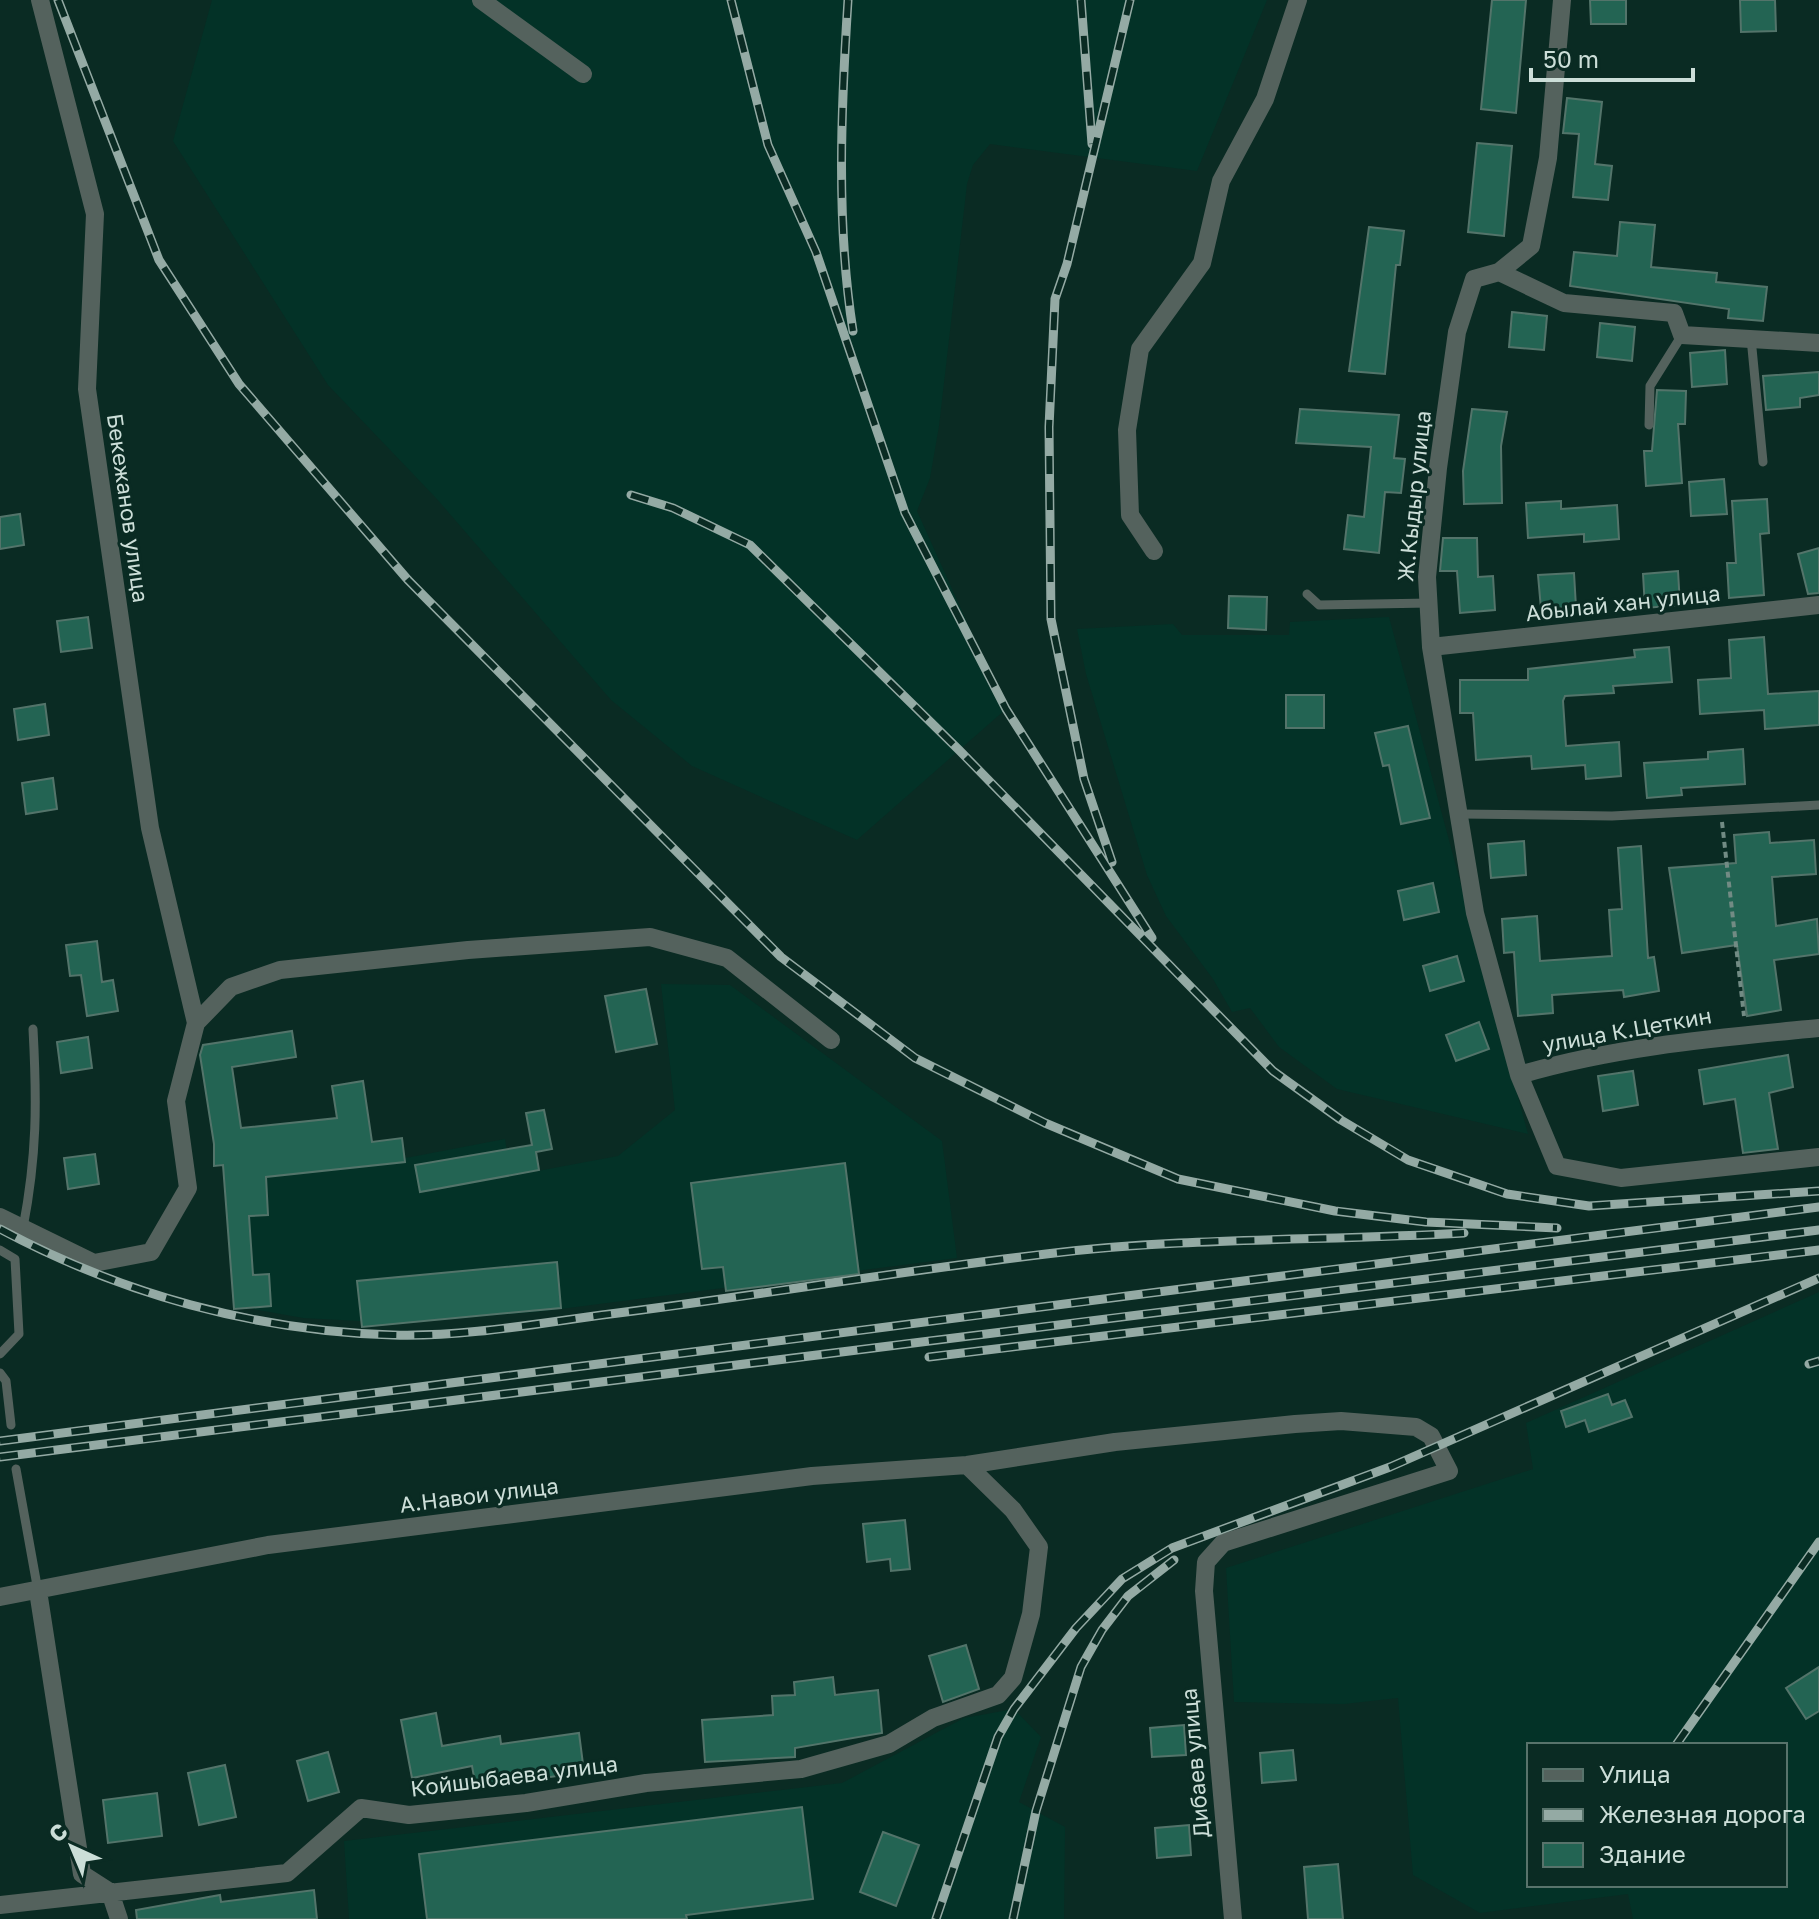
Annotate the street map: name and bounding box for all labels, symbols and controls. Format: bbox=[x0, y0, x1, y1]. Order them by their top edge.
scale bar bbox=[1531, 32, 1693, 82]
text: 50 m bbox=[1543, 44, 1599, 73]
street label: Ж.Кыдыр улица bbox=[1391, 409, 1436, 583]
street label: Бекежанов улица bbox=[102, 412, 155, 604]
street label: Абылай хан улица bbox=[1524, 579, 1722, 626]
street label: улица К.Цеткин bbox=[1540, 1001, 1714, 1058]
street label: А.Навои улица bbox=[398, 1471, 560, 1518]
street label: Дибаев улица bbox=[1175, 1687, 1214, 1839]
legend bbox=[1527, 1743, 1787, 1887]
street label: Койшыбаева улица bbox=[409, 1749, 619, 1802]
text: Улица bbox=[1599, 1759, 1671, 1788]
text: Железная дорога bbox=[1599, 1799, 1806, 1828]
north arrow bbox=[32, 1807, 112, 1887]
text: С bbox=[43, 1817, 73, 1847]
text: Здание bbox=[1599, 1839, 1686, 1868]

